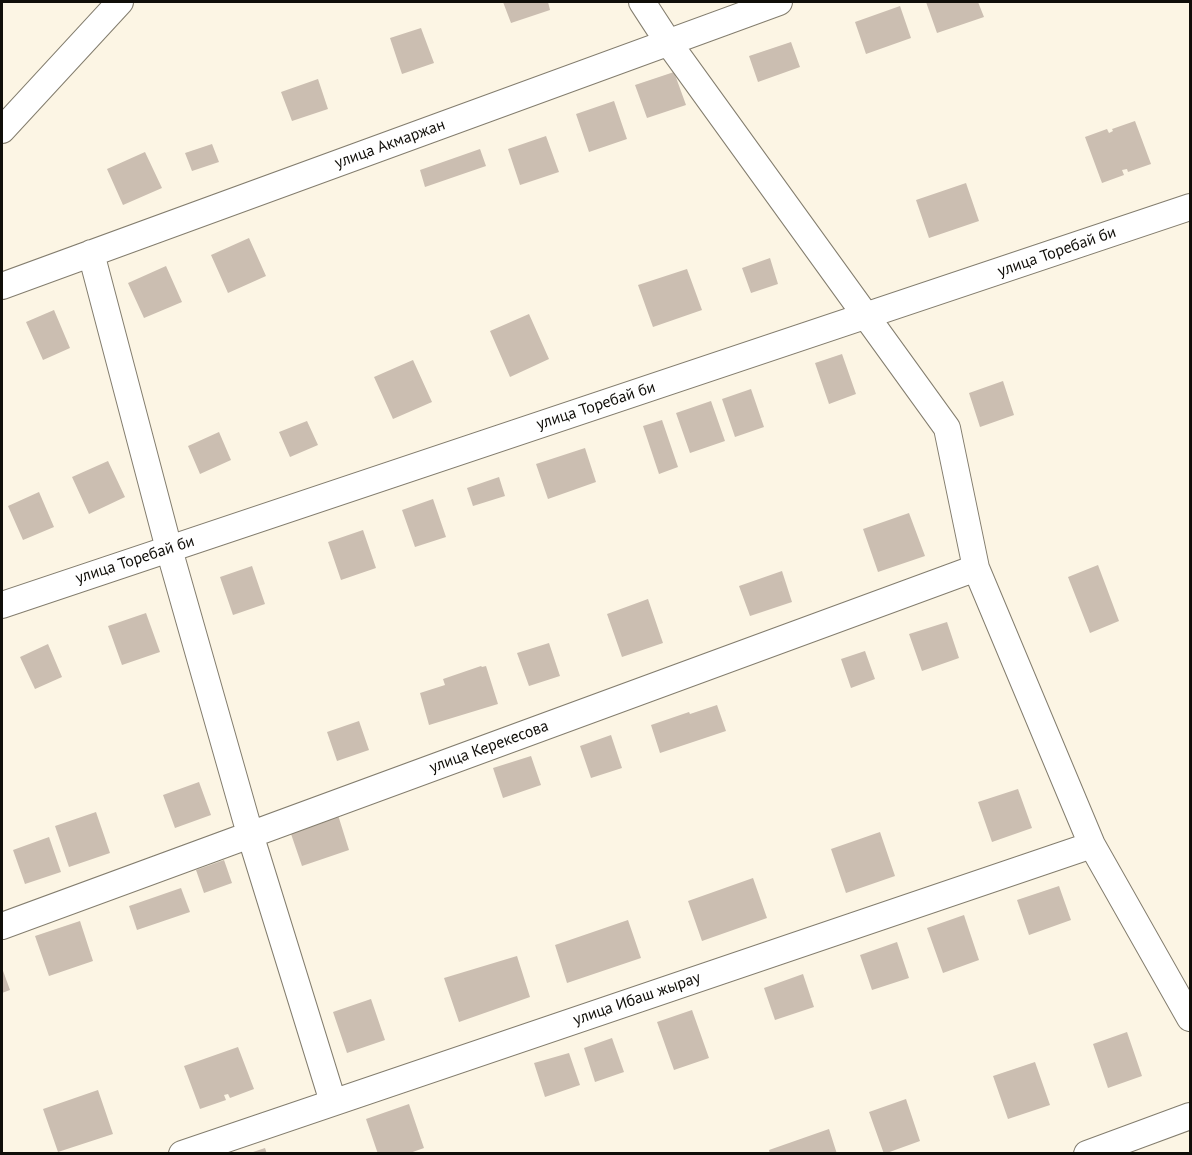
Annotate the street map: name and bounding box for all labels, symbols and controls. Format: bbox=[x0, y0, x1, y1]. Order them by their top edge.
street label: улица Акмаржан bbox=[332, 115, 448, 173]
street label: улица Торебай би bbox=[995, 223, 1119, 281]
street label: улица Торебай би bbox=[534, 378, 658, 434]
street label: улица Торебай би bbox=[73, 532, 197, 588]
street label: улица Керекесова bbox=[427, 717, 551, 777]
street label: улица Ибаш жырау bbox=[571, 968, 703, 1030]

